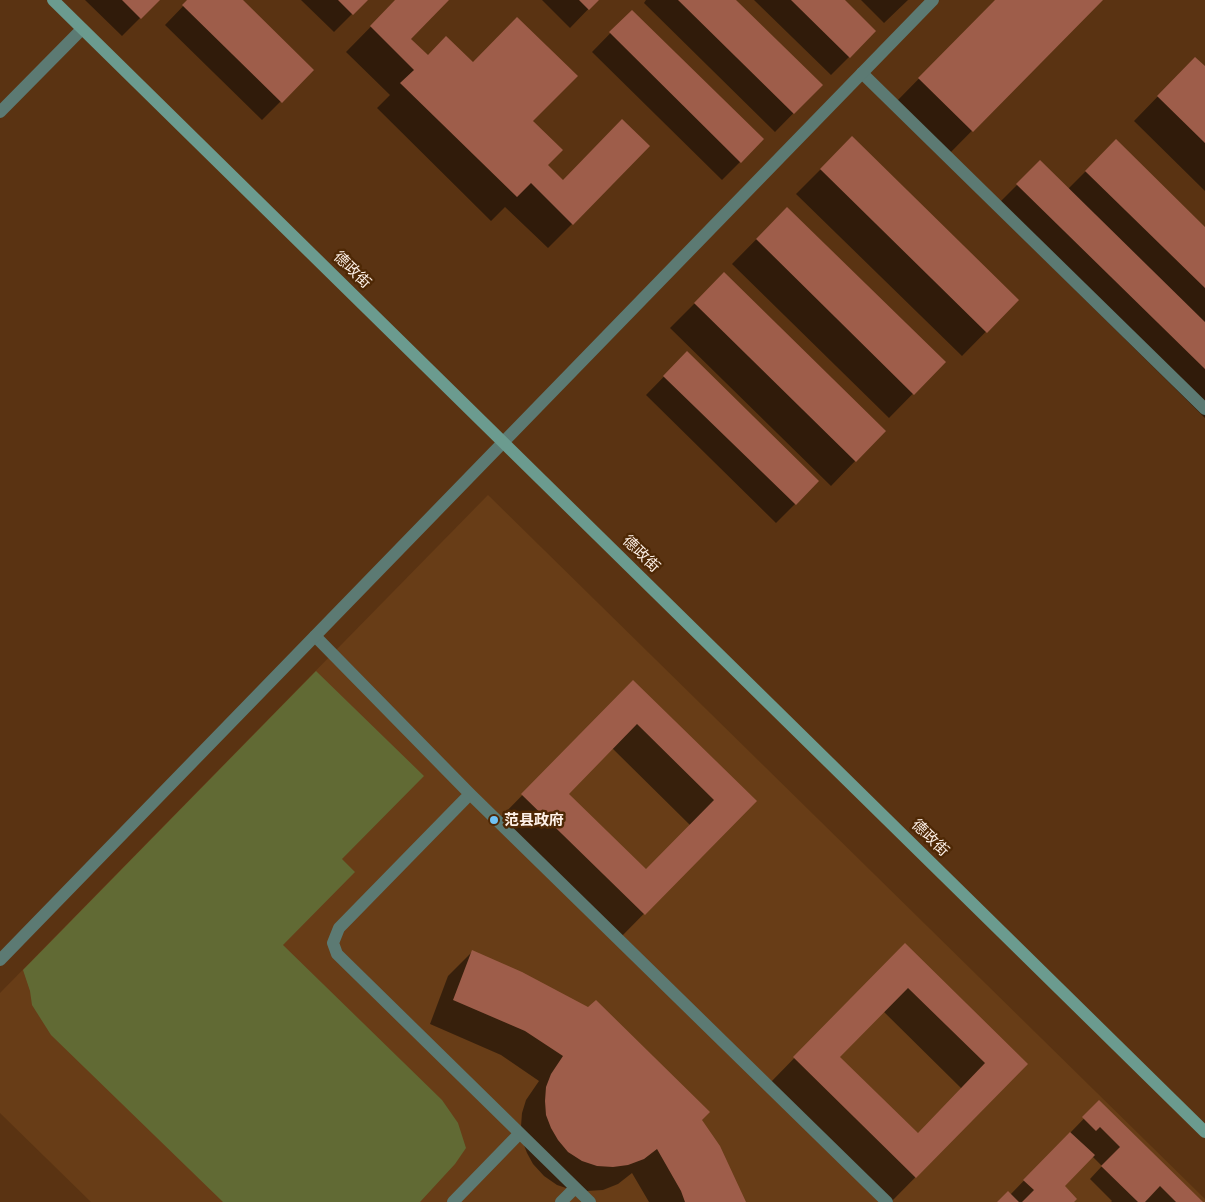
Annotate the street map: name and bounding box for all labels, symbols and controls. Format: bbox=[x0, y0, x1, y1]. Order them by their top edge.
street label: 德政街 bbox=[330, 248, 374, 292]
street label: 德政街 bbox=[619, 532, 663, 576]
place label: 范县政府 bbox=[504, 811, 564, 829]
marker: 范县政府 bbox=[488, 814, 500, 826]
street label: 德政街 bbox=[908, 816, 952, 860]

